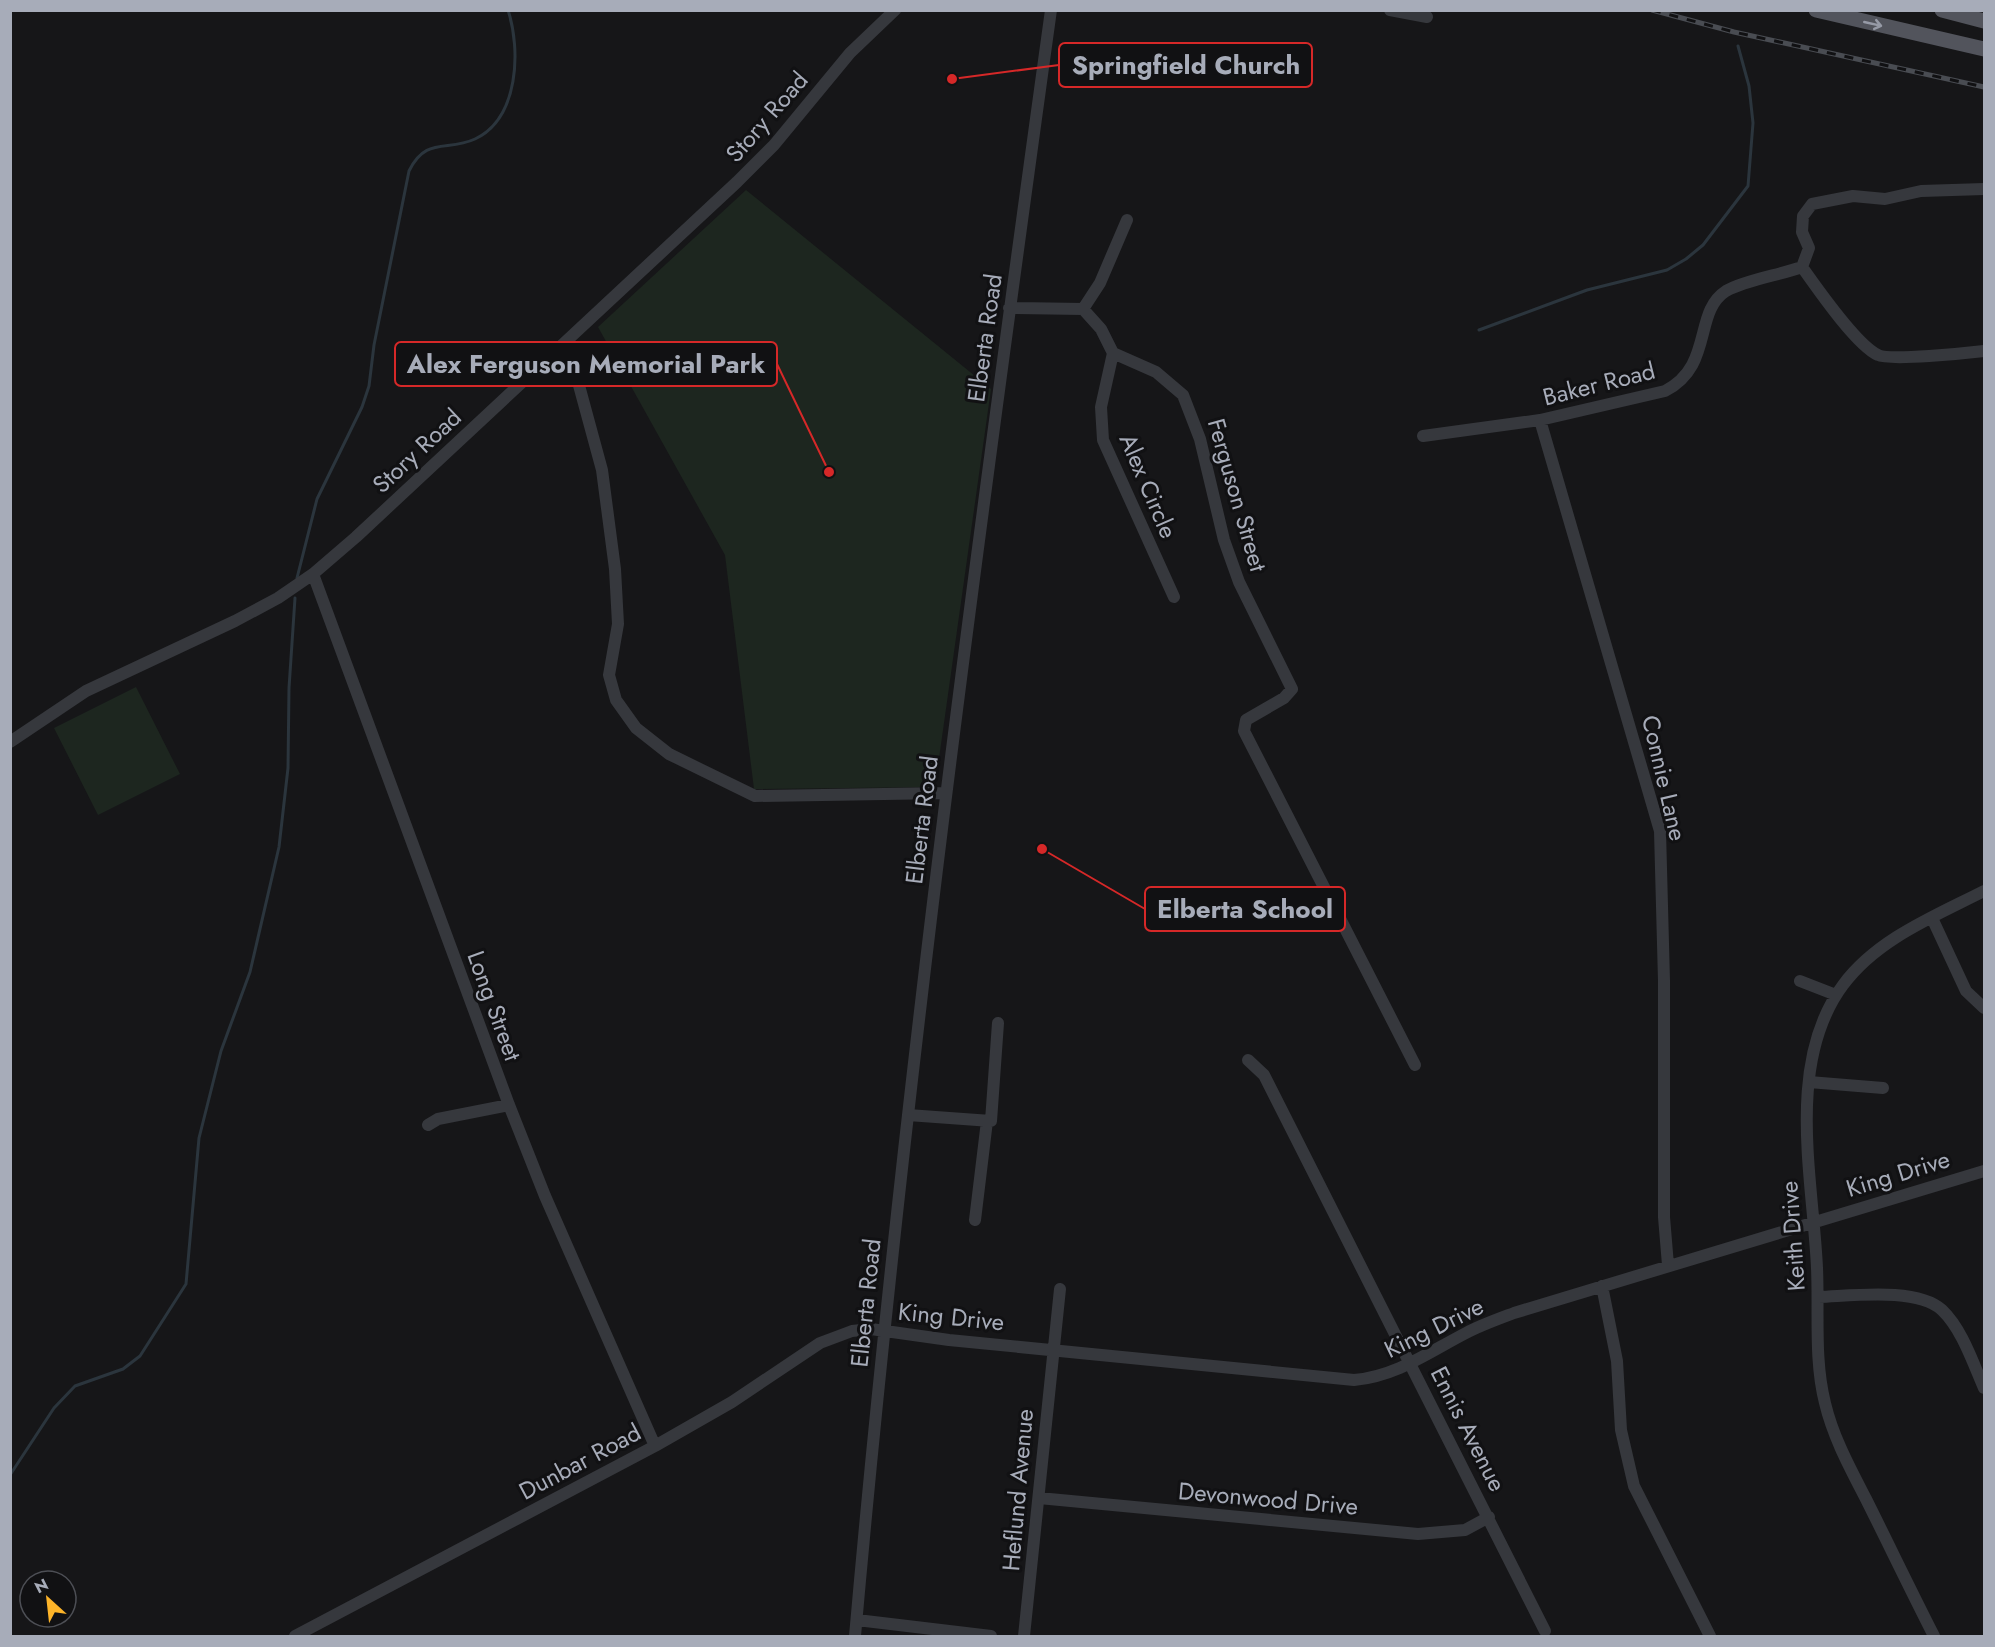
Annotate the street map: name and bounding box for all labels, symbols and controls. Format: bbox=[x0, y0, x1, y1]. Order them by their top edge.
one-way arrow bbox=[1863, 19, 1882, 31]
callout: Springfield Church bbox=[1059, 43, 1312, 87]
text: Springfield Church bbox=[1072, 46, 1300, 84]
street label: Story Road bbox=[717, 63, 816, 170]
street label: Elberta Road bbox=[958, 271, 1011, 404]
callout: Alex Ferguson Memorial Park bbox=[395, 342, 777, 386]
text: Alex Ferguson Memorial Park bbox=[406, 345, 765, 383]
street label: Baker Road bbox=[1539, 353, 1659, 414]
street label: Story Road bbox=[364, 400, 469, 501]
street label: Ferguson Street bbox=[1199, 414, 1276, 576]
street label: Alex Circle bbox=[1111, 428, 1186, 544]
street label: Connie Lane bbox=[1633, 712, 1696, 844]
street label: Elberta Road bbox=[896, 754, 947, 886]
callout: Elberta School bbox=[1145, 887, 1345, 931]
text: Elberta School bbox=[1157, 890, 1333, 928]
street label: Long Street bbox=[458, 946, 531, 1066]
street label: King Drive bbox=[1842, 1141, 1954, 1206]
street label: Keith Drive bbox=[1771, 1180, 1814, 1292]
street label: Elberta Road bbox=[841, 1237, 890, 1369]
street label: King Drive bbox=[1378, 1288, 1489, 1367]
street label: King Drive bbox=[896, 1294, 1006, 1339]
street label: Ennis Avenue bbox=[1422, 1360, 1515, 1497]
street label: Heflund Avenue bbox=[993, 1407, 1042, 1573]
street label: Dunbar Road bbox=[512, 1415, 647, 1508]
street label: Devonwood Drive bbox=[1177, 1473, 1359, 1524]
north arrow bbox=[18, 1569, 78, 1629]
text: N bbox=[31, 1573, 52, 1599]

